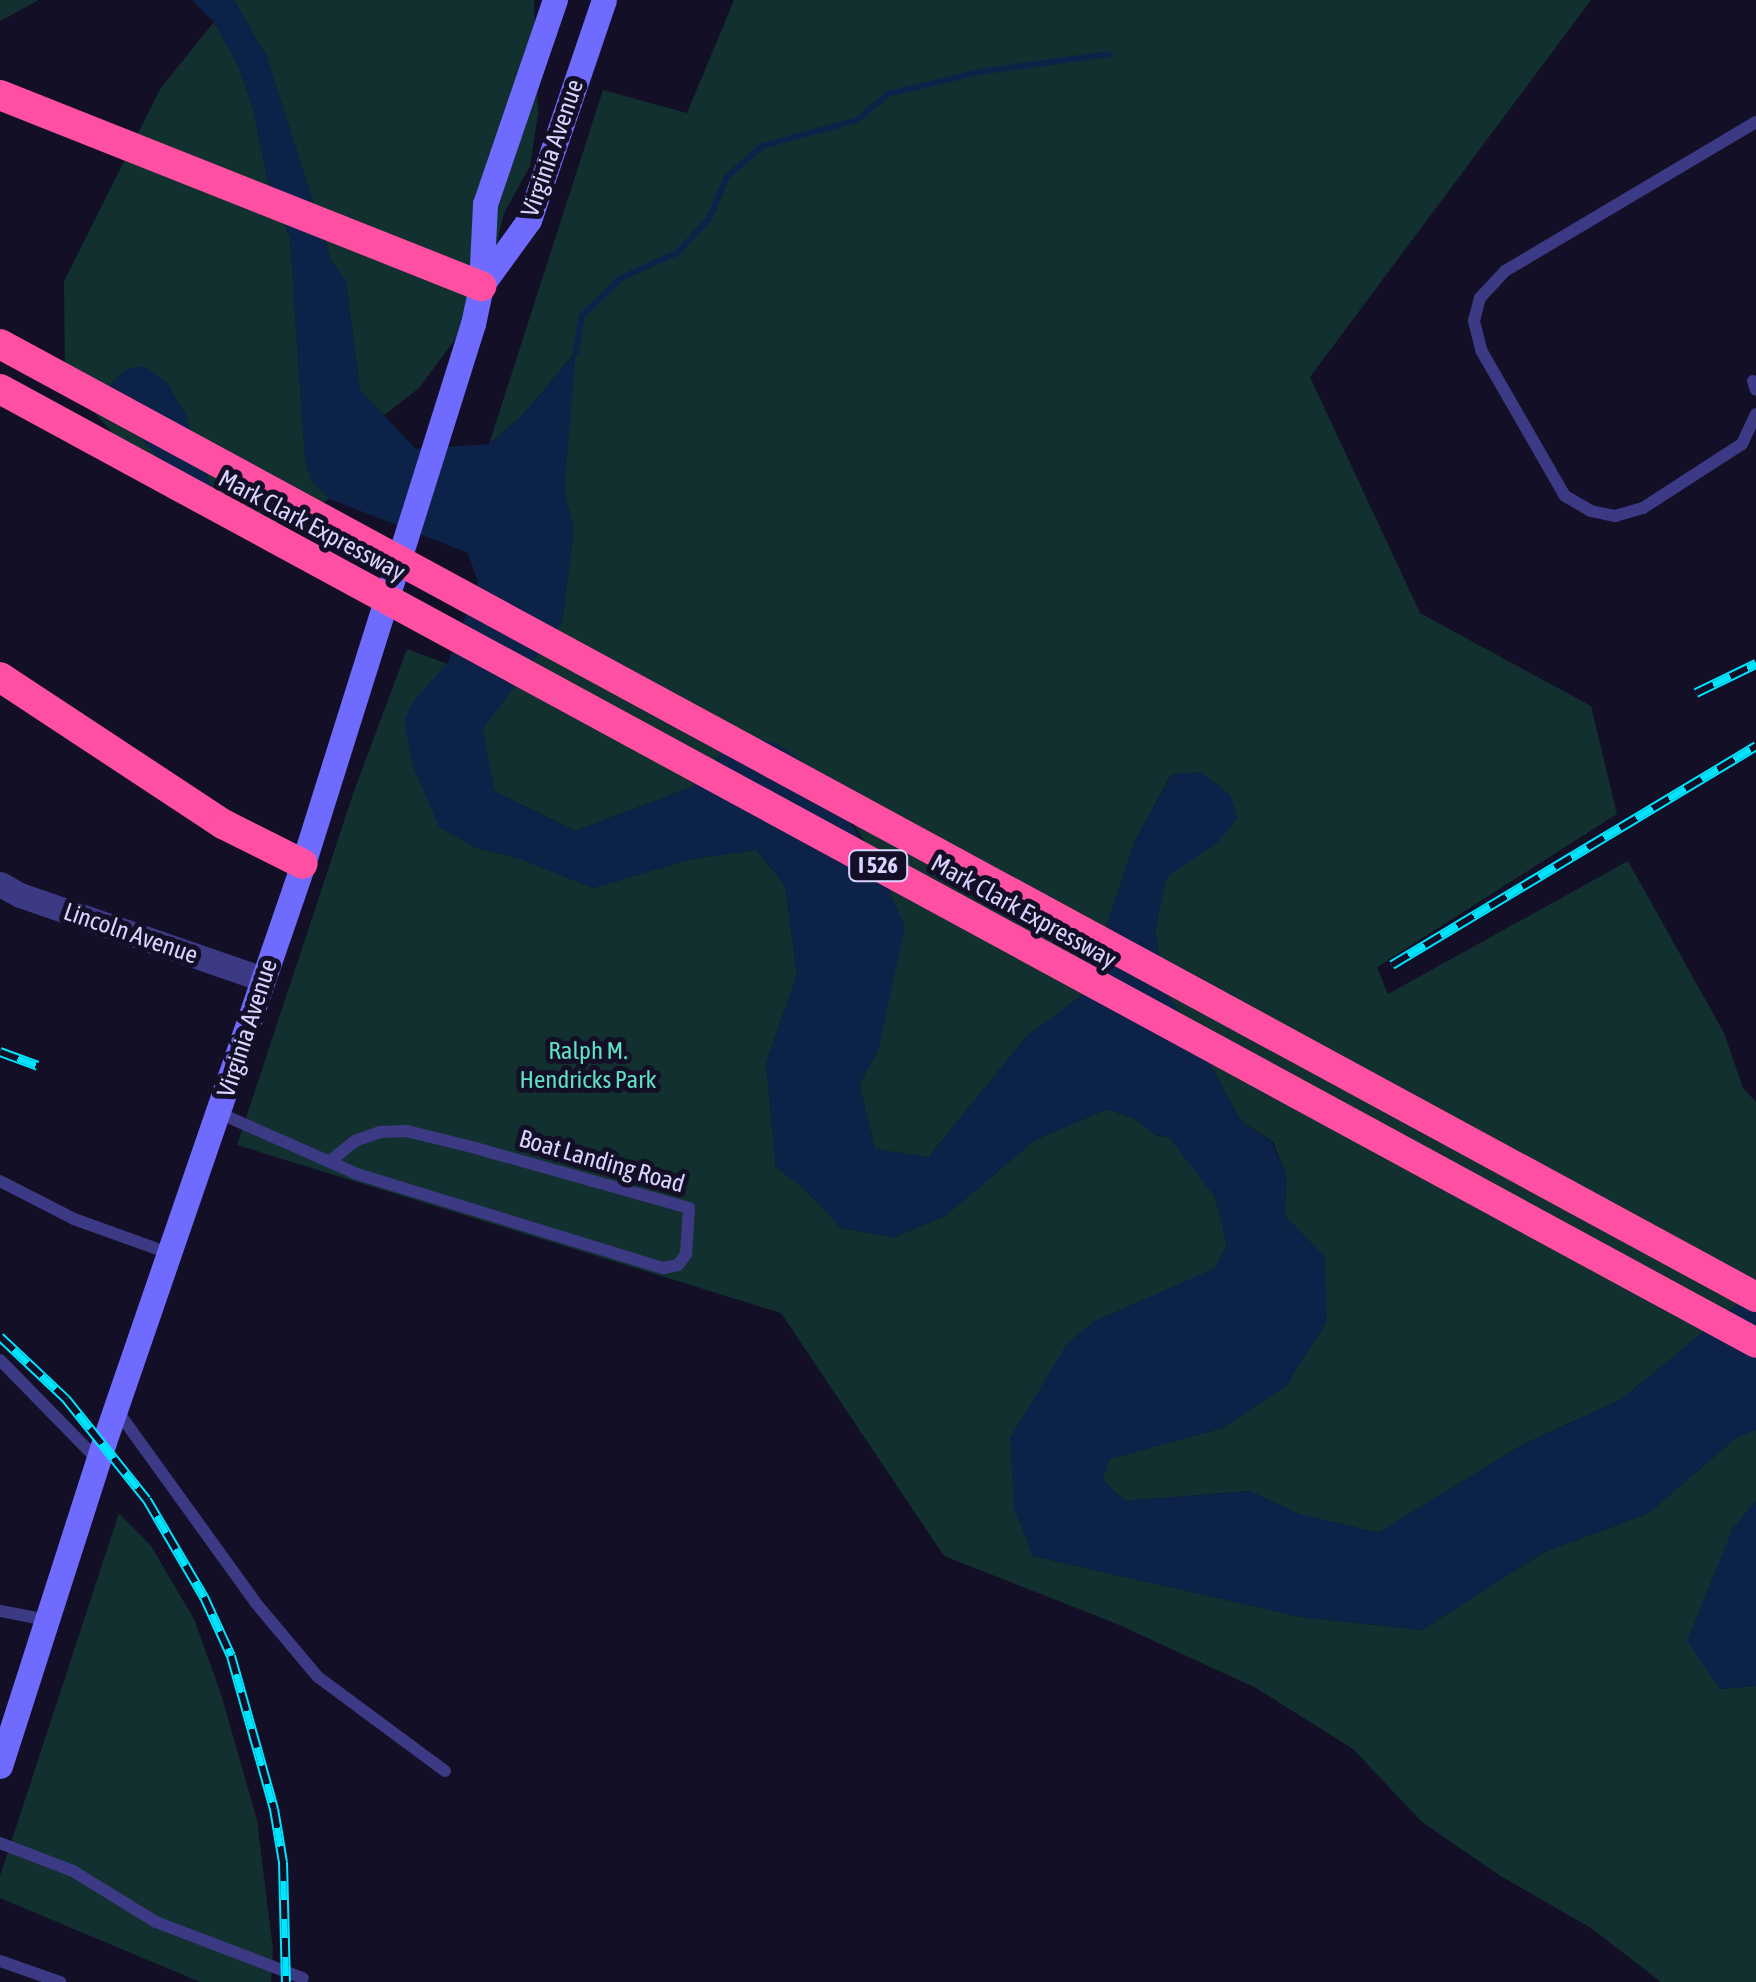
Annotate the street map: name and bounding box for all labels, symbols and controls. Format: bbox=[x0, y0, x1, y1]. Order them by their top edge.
street label: Virginia Avenue bbox=[514, 75, 590, 221]
street label: Mark Clark Expressway bbox=[214, 463, 410, 587]
street label: Mark Clark Expressway bbox=[926, 848, 1122, 974]
road number: I 526 bbox=[848, 849, 908, 883]
street label: Lincoln Avenue bbox=[60, 896, 202, 970]
street label: Virginia Avenue bbox=[211, 955, 283, 1101]
park label: Ralph M. Hendricks Park bbox=[519, 1036, 657, 1095]
street label: Boat Landing Road bbox=[516, 1123, 688, 1199]

